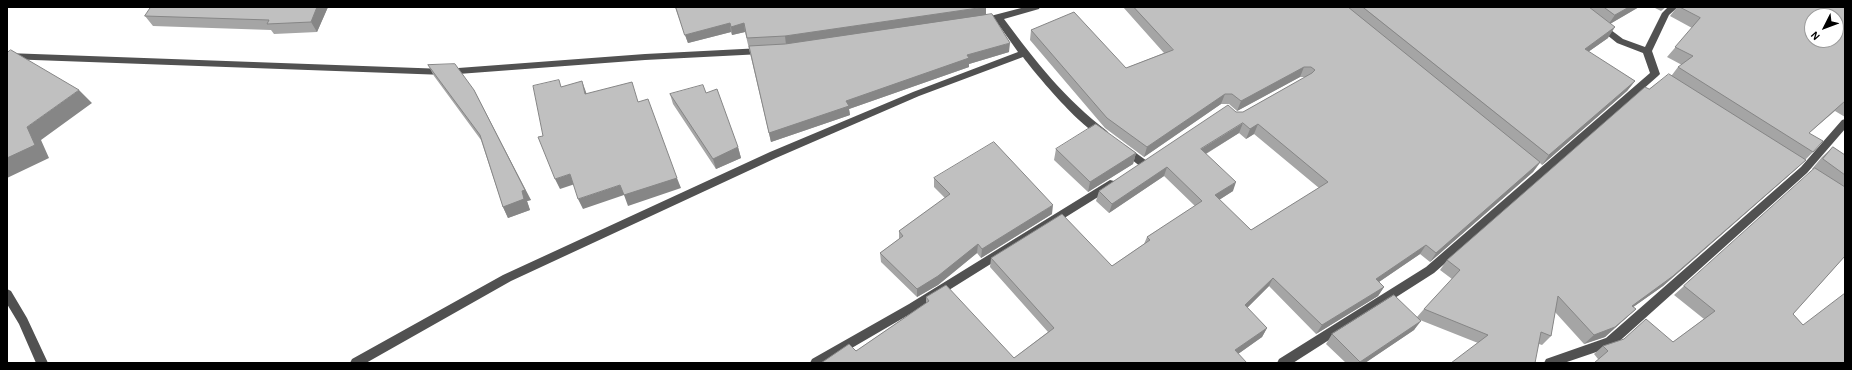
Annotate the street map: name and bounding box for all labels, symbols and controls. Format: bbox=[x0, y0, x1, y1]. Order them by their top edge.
north arrow bbox=[1804, 8, 1844, 48]
text: N bbox=[1809, 29, 1822, 42]

